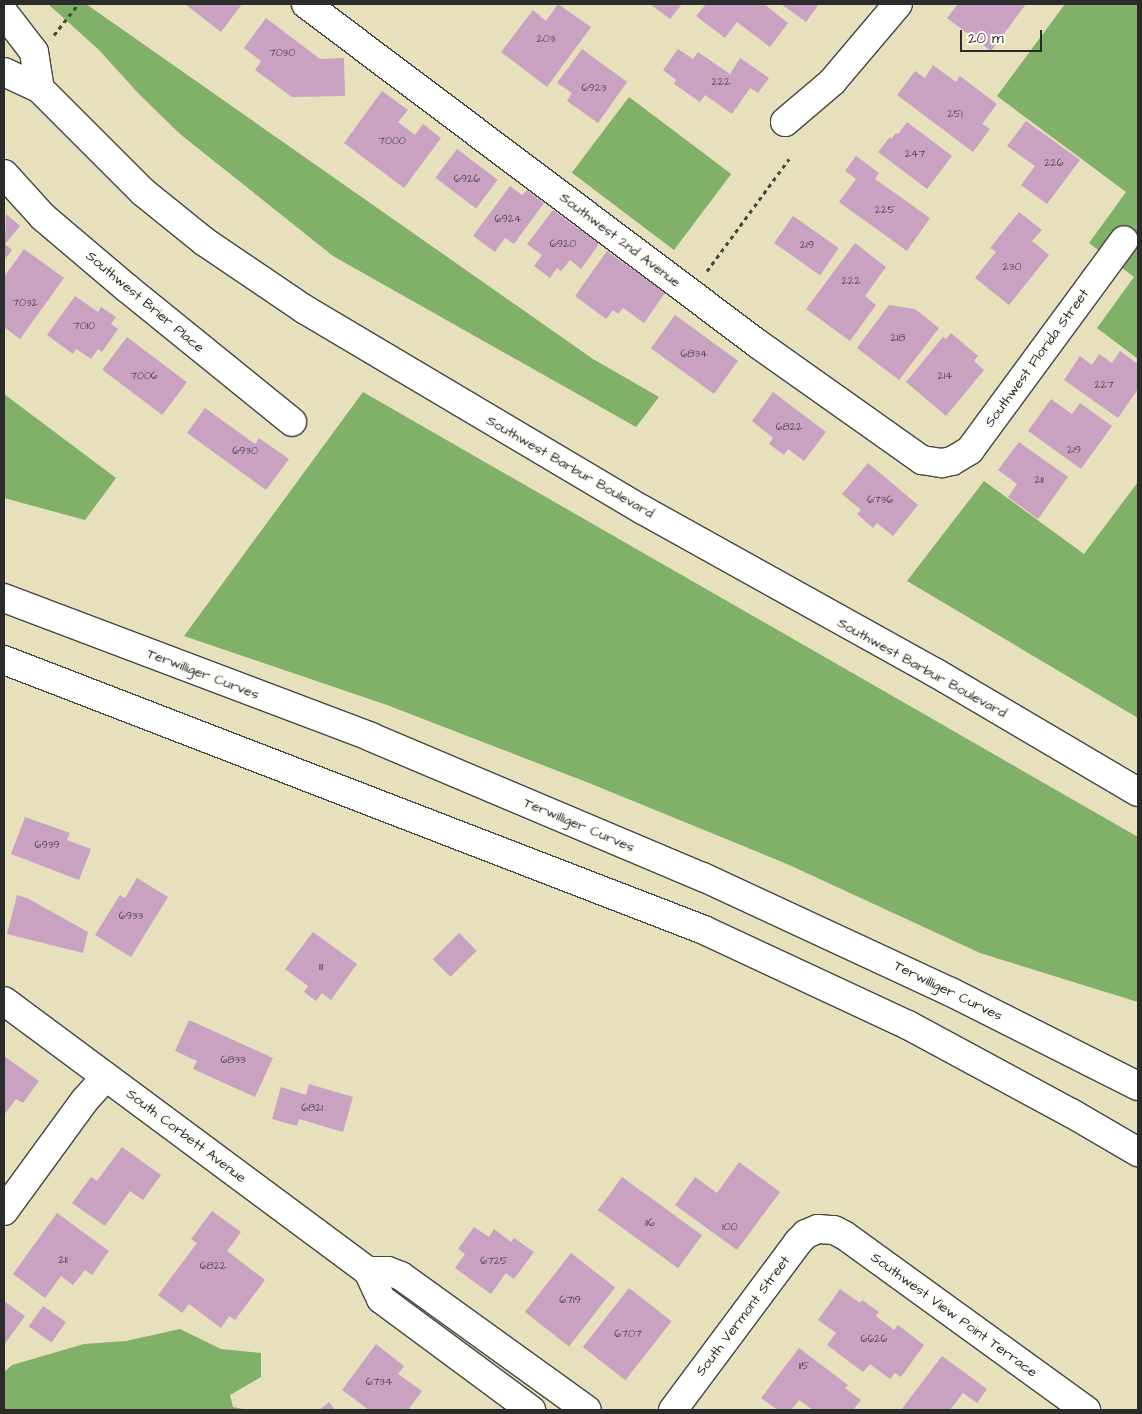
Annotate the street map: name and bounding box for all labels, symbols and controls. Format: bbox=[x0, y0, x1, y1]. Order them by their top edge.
scale bar bbox=[962, 20, 1044, 52]
text: 20 m bbox=[968, 28, 1004, 49]
house number: 203 bbox=[537, 32, 555, 46]
house number: 7030 bbox=[269, 46, 295, 60]
house number: 222 bbox=[712, 75, 730, 89]
house number: 6923 bbox=[581, 81, 607, 95]
house number: 251 bbox=[947, 107, 963, 121]
house number: 7000 bbox=[378, 134, 406, 148]
house number: 247 bbox=[905, 147, 925, 161]
house number: 226 bbox=[1044, 156, 1064, 170]
house number: 6926 bbox=[454, 172, 480, 186]
street label: Southwest 2nd Avenue bbox=[556, 189, 684, 291]
house number: 225 bbox=[875, 203, 895, 217]
house number: 6924 bbox=[495, 212, 521, 226]
house number: 6920 bbox=[550, 237, 576, 251]
house number: 219 bbox=[800, 238, 814, 252]
street label: Southwest Brier Place bbox=[82, 248, 208, 356]
house number: 230 bbox=[1003, 260, 1021, 274]
house number: 222 bbox=[842, 274, 860, 288]
street label: Southwest Florida Street bbox=[981, 286, 1093, 430]
house number: 7032 bbox=[12, 296, 38, 310]
house number: 7010 bbox=[73, 319, 95, 333]
house number: 218 bbox=[891, 331, 905, 345]
house number: 6834 bbox=[680, 347, 708, 361]
house number: 7006 bbox=[130, 369, 158, 383]
house number: 214 bbox=[937, 369, 953, 383]
house number: 227 bbox=[1094, 378, 1114, 392]
street label: Southwest Barbur Boulevard bbox=[483, 412, 657, 522]
house number: 6822 bbox=[776, 420, 802, 434]
house number: 219 bbox=[1067, 443, 1081, 457]
house number: 6930 bbox=[232, 444, 258, 458]
house number: 211 bbox=[1034, 473, 1044, 487]
house number: 6736 bbox=[867, 493, 893, 507]
street label: Southwest Barbur Boulevard bbox=[834, 614, 1010, 722]
street label: Terwilliger Curves bbox=[145, 645, 261, 703]
street label: Terwilliger Curves bbox=[521, 794, 637, 856]
house number: 6939 bbox=[34, 838, 60, 852]
house number: 6933 bbox=[119, 909, 143, 923]
street label: Terwilliger Curves bbox=[891, 957, 1005, 1025]
house number: 111 bbox=[319, 960, 323, 974]
house number: 6833 bbox=[220, 1053, 246, 1067]
street label: South Corbett Avenue bbox=[123, 1085, 249, 1187]
house number: 6821 bbox=[301, 1101, 323, 1115]
house number: 116 bbox=[645, 1216, 655, 1230]
house number: 100 bbox=[722, 1220, 738, 1234]
street label: Southwest View Point Terrace bbox=[867, 1249, 1041, 1381]
street label: South Vermont Street bbox=[692, 1252, 794, 1380]
house number: 211 bbox=[58, 1253, 68, 1267]
house number: 6725 bbox=[480, 1254, 508, 1268]
house number: 6822 bbox=[200, 1259, 226, 1273]
house number: 6719 bbox=[559, 1293, 581, 1307]
house number: 6707 bbox=[614, 1327, 642, 1341]
house number: 6626 bbox=[861, 1332, 887, 1346]
house number: 115 bbox=[799, 1359, 809, 1373]
house number: 6734 bbox=[366, 1375, 392, 1389]

